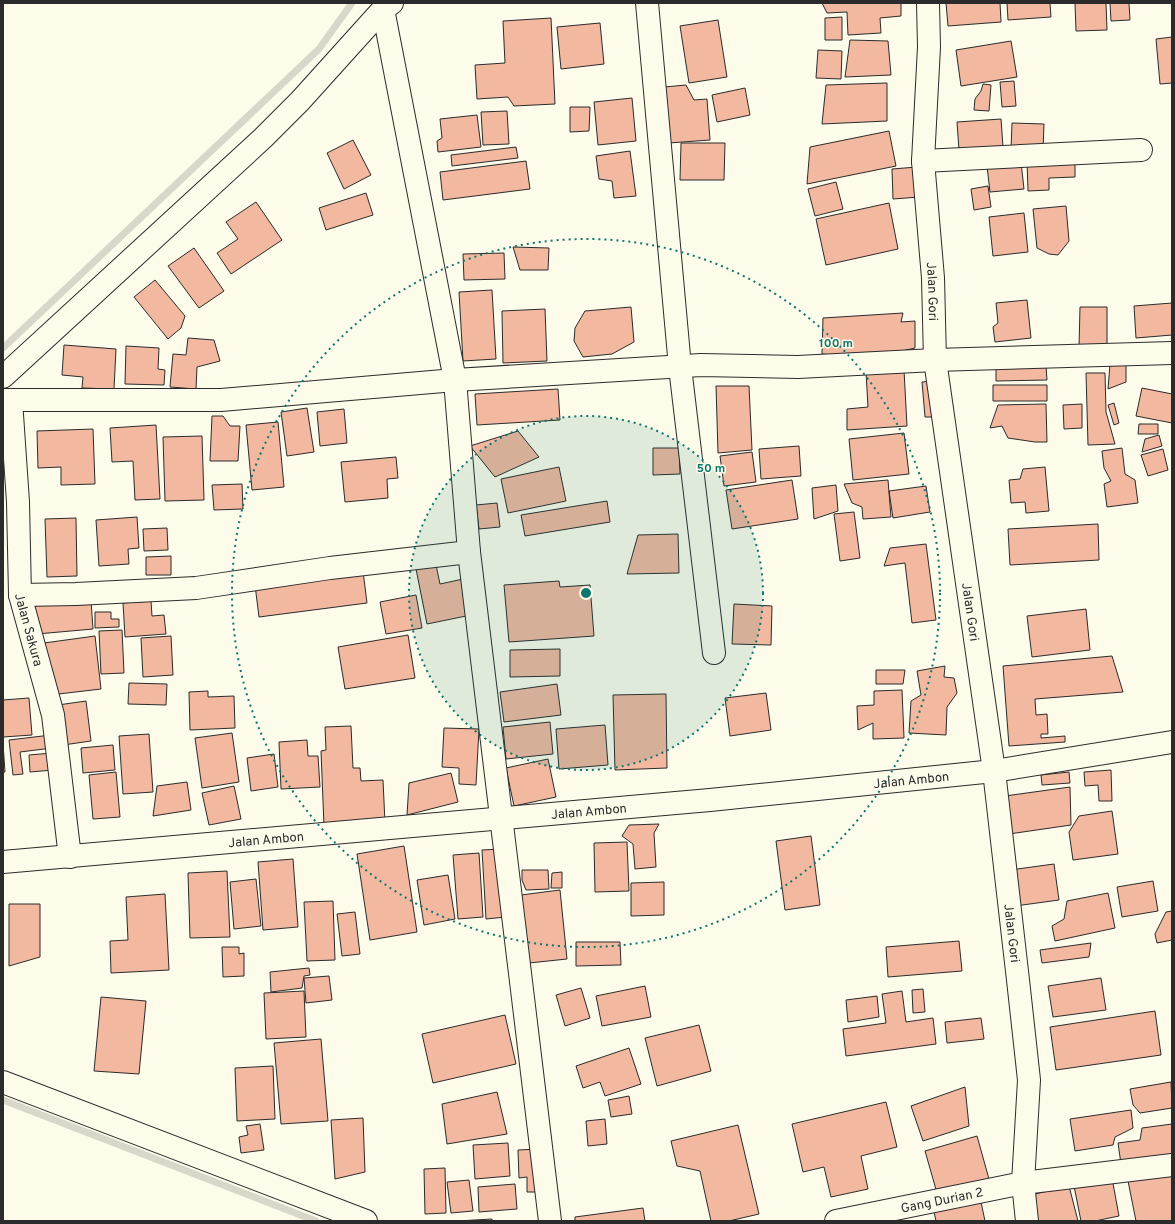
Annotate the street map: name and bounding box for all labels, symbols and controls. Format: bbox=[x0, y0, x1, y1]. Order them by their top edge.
street label: Jalan Gori bbox=[922, 261, 940, 321]
text: 100 m bbox=[819, 336, 853, 352]
text: 50 m bbox=[697, 461, 725, 477]
street label: Jalan Gori bbox=[957, 582, 981, 643]
centre of rings bbox=[579, 586, 593, 600]
street label: Jalan Sakura bbox=[10, 592, 45, 668]
street label: Jalan Ambon bbox=[873, 770, 950, 793]
street label: Jalan Ambon bbox=[550, 801, 628, 824]
street label: Jalan Ambon bbox=[228, 830, 305, 852]
street label: Jalan Gori bbox=[999, 903, 1022, 964]
street label: Gang Durian 2 bbox=[900, 1185, 985, 1218]

